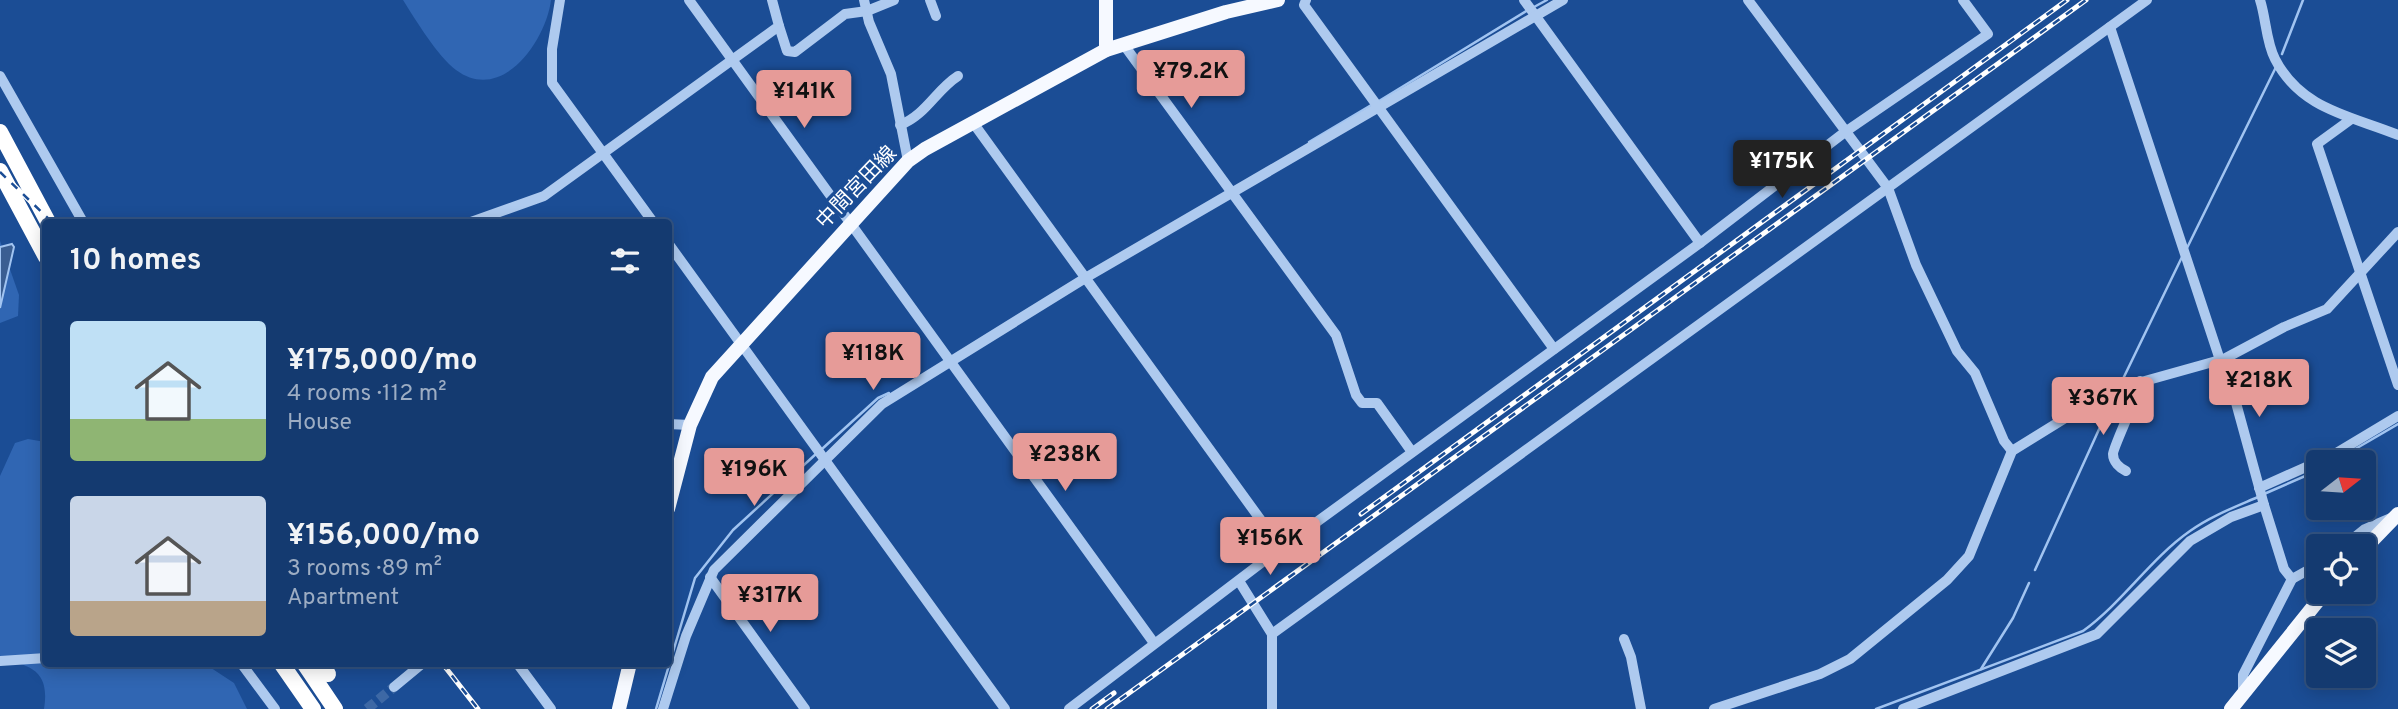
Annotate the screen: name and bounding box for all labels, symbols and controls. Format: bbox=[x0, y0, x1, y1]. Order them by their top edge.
pin: ¥79.2K bbox=[1134, 50, 1248, 110]
text: ¥79.2K bbox=[1153, 58, 1229, 87]
pin: ¥141K bbox=[755, 71, 853, 130]
text: ¥141K bbox=[772, 78, 836, 107]
pin: ¥175K bbox=[1733, 140, 1831, 200]
street label: 中間宮田線 bbox=[811, 141, 903, 235]
text: ¥175K bbox=[1749, 148, 1815, 177]
icon: filters bbox=[606, 242, 644, 280]
text: 10 homes bbox=[70, 243, 201, 280]
pin: ¥118K bbox=[824, 332, 922, 392]
text: ¥118K bbox=[841, 340, 905, 369]
text: ¥175,000/mo bbox=[287, 343, 478, 380]
icon: home bbox=[126, 349, 210, 433]
pin: ¥218K bbox=[2210, 360, 2308, 419]
text: ¥218K bbox=[2225, 367, 2293, 396]
pin: ¥367K bbox=[2054, 378, 2152, 437]
text: 4 rooms · 112 m² bbox=[287, 380, 447, 409]
text: ¥367K bbox=[2068, 385, 2138, 414]
text: House bbox=[287, 409, 352, 438]
pin: ¥238K bbox=[1016, 434, 1114, 493]
text: ¥238K bbox=[1029, 441, 1101, 470]
pin: ¥196K bbox=[705, 448, 803, 508]
north arrow bbox=[2306, 450, 2376, 520]
map controls bbox=[2306, 450, 2376, 688]
text: ¥196K bbox=[720, 456, 788, 485]
text: ¥156,000/mo bbox=[287, 518, 480, 555]
pin: ¥156K bbox=[1221, 518, 1319, 577]
icon: home bbox=[126, 524, 210, 608]
text: ¥156K bbox=[1236, 525, 1304, 554]
button: locate bbox=[2306, 534, 2376, 604]
text: 3 rooms · 89 m² bbox=[287, 555, 442, 584]
pin: ¥317K bbox=[721, 574, 819, 634]
text: ¥317K bbox=[737, 582, 803, 611]
text: Apartment bbox=[287, 584, 399, 613]
button: layers bbox=[2306, 618, 2376, 688]

